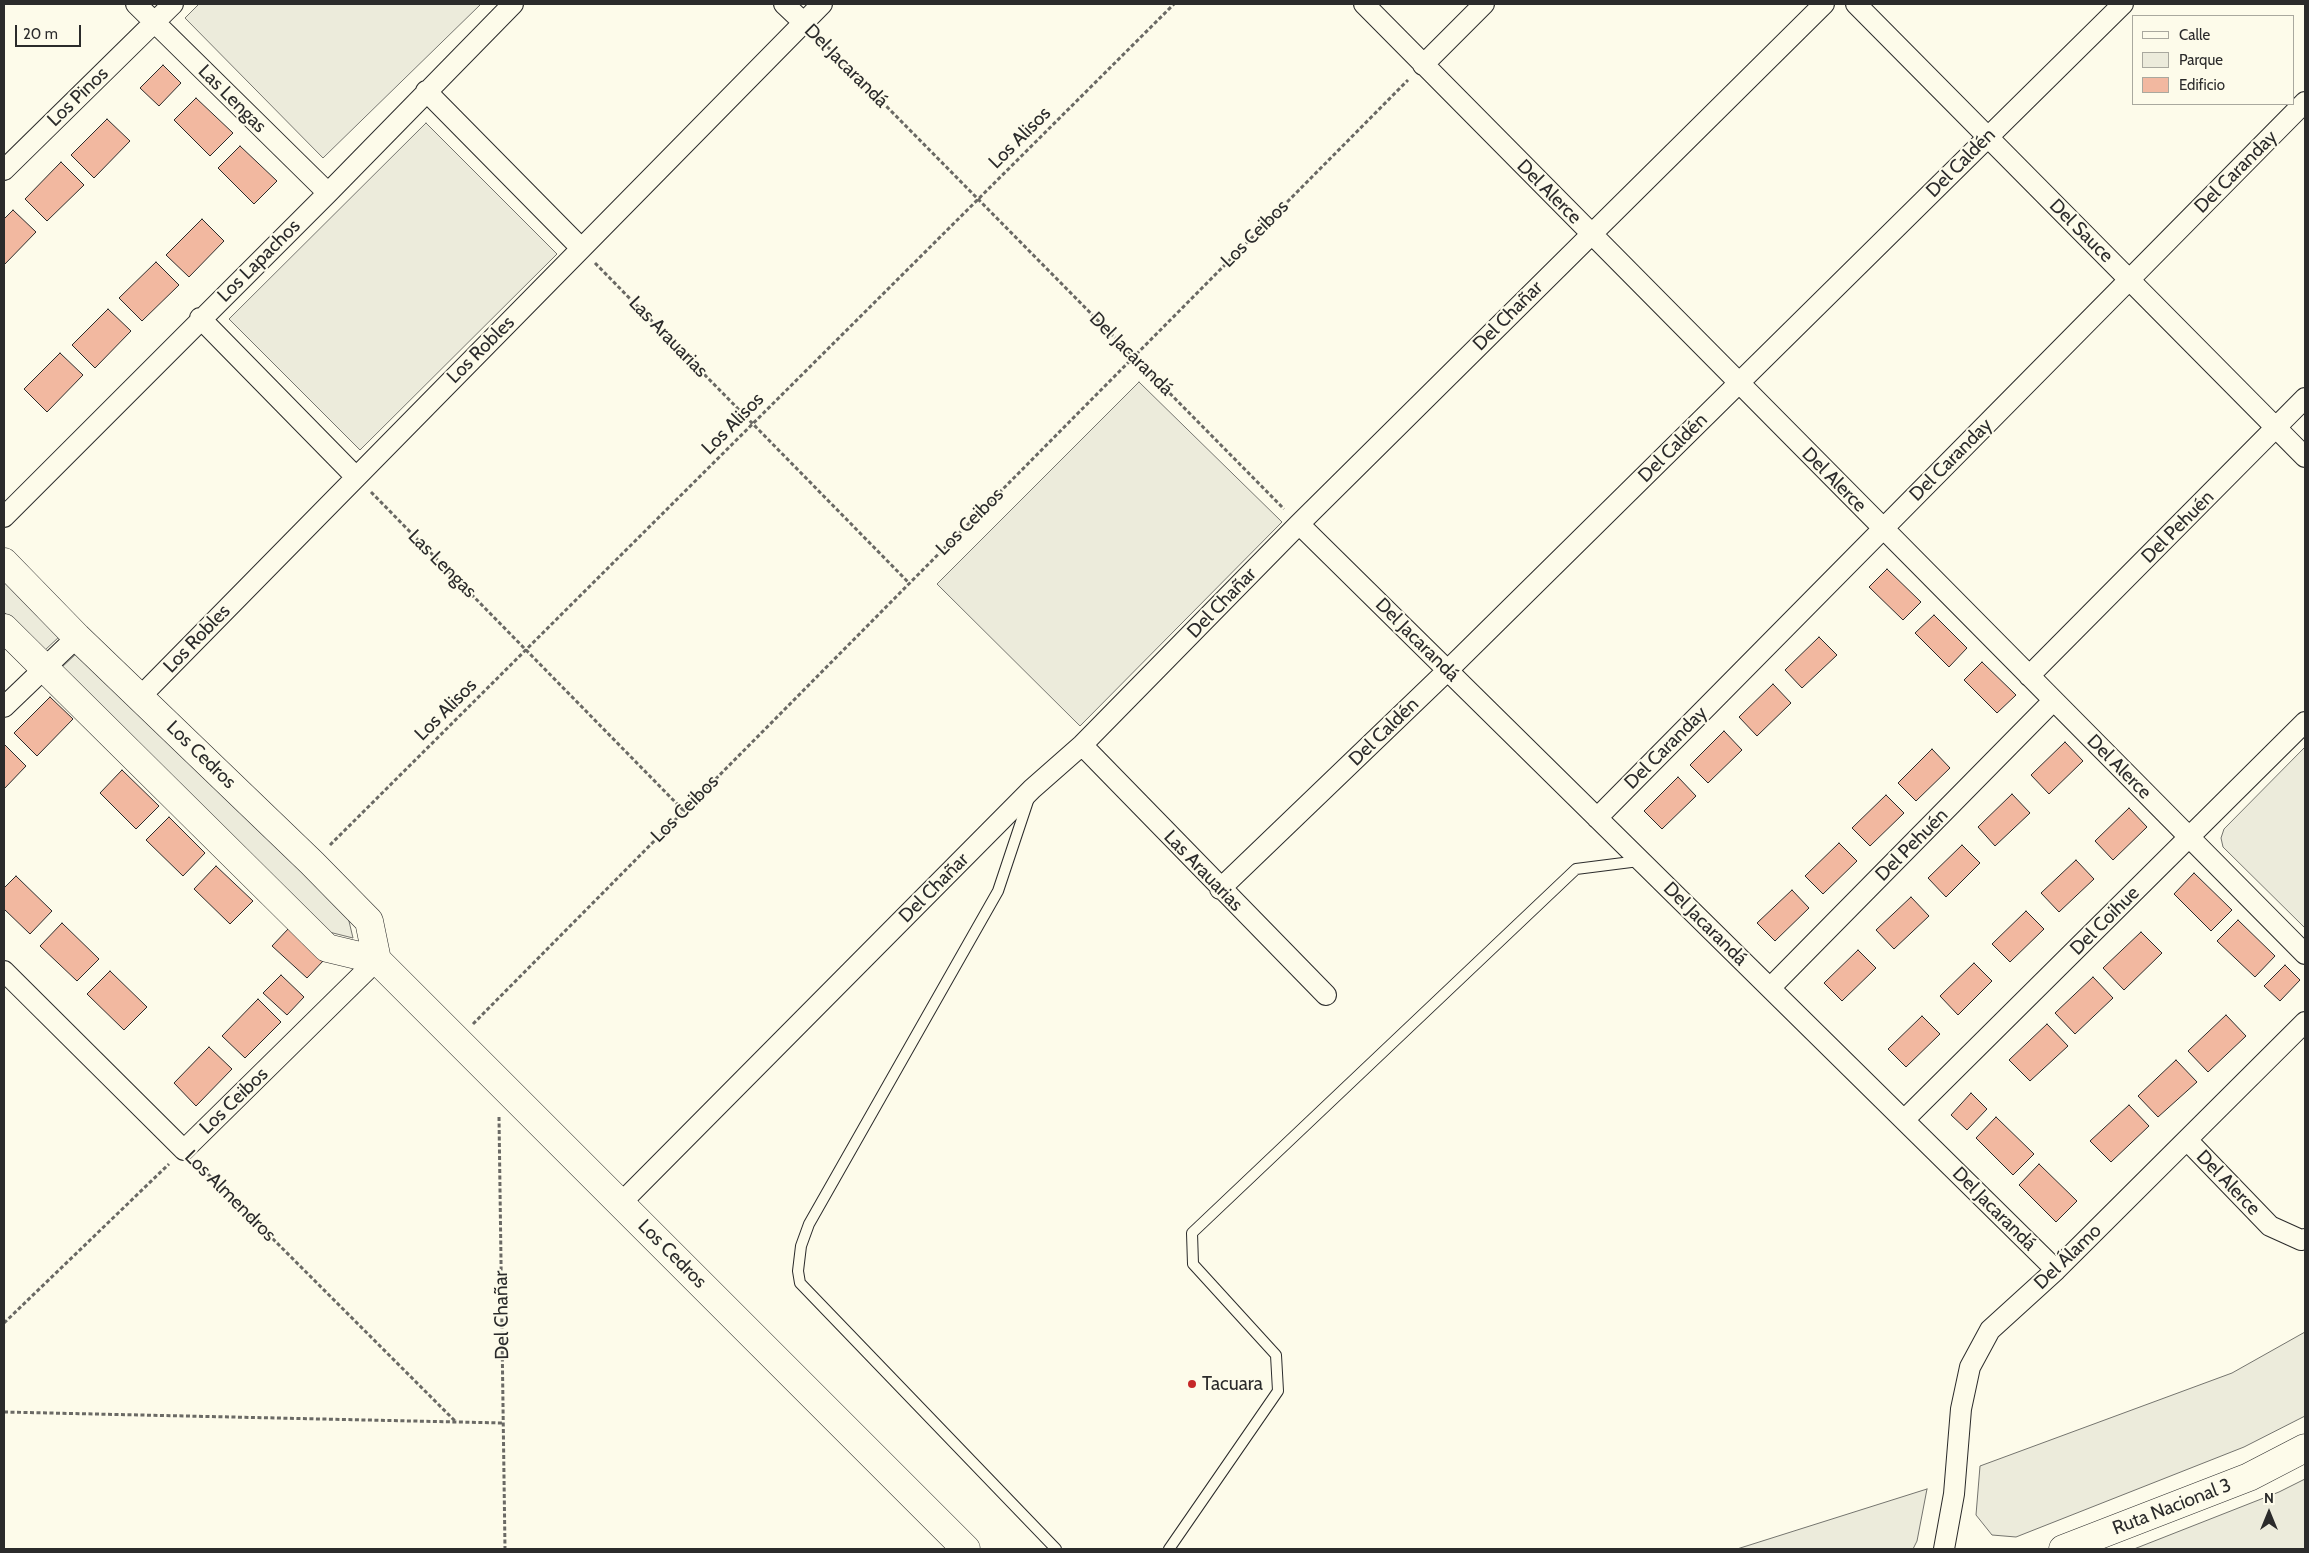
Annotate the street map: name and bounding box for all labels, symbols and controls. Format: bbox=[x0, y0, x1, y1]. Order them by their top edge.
scale bar bbox=[18, 15, 84, 47]
legend bbox=[2132, 15, 2294, 105]
street label: Del Jacarandá bbox=[799, 19, 893, 113]
text: 20 m bbox=[23, 25, 58, 43]
text: Calle bbox=[2179, 26, 2210, 44]
text: Parque bbox=[2179, 51, 2223, 69]
street label: Las Lengas bbox=[193, 60, 271, 138]
street label: Los Pinos bbox=[43, 63, 113, 131]
text: Edificio bbox=[2179, 76, 2225, 94]
street label: Los Alisos bbox=[984, 102, 1056, 174]
street label: Del Caldén bbox=[1922, 124, 2000, 202]
street label: Del Caranday bbox=[2190, 126, 2282, 218]
street label: Del Alerce bbox=[1512, 155, 1586, 229]
street label: Del Sauce bbox=[2044, 194, 2118, 268]
street label: Los Ceibos bbox=[1217, 196, 1293, 272]
street label: Los Lapachos bbox=[213, 215, 305, 307]
street label: Del Chañar bbox=[1468, 276, 1548, 356]
street label: Las Arauarias bbox=[624, 292, 712, 382]
street label: Del Jacarandá bbox=[1084, 307, 1178, 401]
street label: Los Robles bbox=[443, 312, 519, 388]
street label: Los Alisos bbox=[697, 388, 769, 460]
street label: Del Caldén bbox=[1634, 409, 1712, 487]
street label: Del Caranday bbox=[1905, 414, 1997, 506]
street label: Del Alerce bbox=[1797, 443, 1871, 517]
street label: Los Ceibos bbox=[932, 484, 1008, 560]
street label: Del Pehuén bbox=[2137, 486, 2219, 568]
street label: Las Lengas bbox=[403, 525, 481, 603]
street label: Del Chañar bbox=[1183, 563, 1261, 643]
street label: Del Jacarandá bbox=[1370, 593, 1464, 687]
street label: Los Robles bbox=[159, 600, 235, 678]
street label: Los Alisos bbox=[410, 674, 482, 746]
street label: Del Caldén bbox=[1344, 693, 1424, 771]
street label: Del Caranday bbox=[1620, 702, 1712, 794]
street label: Los Cedros bbox=[162, 716, 240, 794]
street label: Del Alerce bbox=[2082, 730, 2156, 804]
street label: Los Ceibos bbox=[647, 771, 723, 847]
street label: Del Pehuén bbox=[1871, 804, 1953, 886]
street label: Las Arauarias bbox=[1159, 826, 1247, 916]
street label: Del Chañar bbox=[894, 848, 974, 928]
street label: Del Jacarandá bbox=[1658, 877, 1752, 971]
street label: Del Coihue bbox=[2066, 882, 2144, 960]
street label: Los Ceibos bbox=[195, 1063, 273, 1139]
street label: Los Almendros bbox=[180, 1146, 280, 1246]
street label: Del Alerce bbox=[2191, 1146, 2265, 1220]
street label: Del Jacarandá bbox=[1947, 1162, 2041, 1256]
street label: Los Cedros bbox=[633, 1215, 711, 1293]
street label: Del Álamo bbox=[2030, 1219, 2106, 1295]
street label: Del Chañar bbox=[490, 1270, 514, 1360]
place label: Tacuara bbox=[1202, 1373, 1263, 1395]
marker: Tacuara bbox=[1186, 1378, 1198, 1390]
street label: Ruta Nacional 3 bbox=[2109, 1474, 2235, 1540]
north arrow bbox=[2244, 1488, 2294, 1538]
text: N bbox=[2264, 1489, 2274, 1507]

